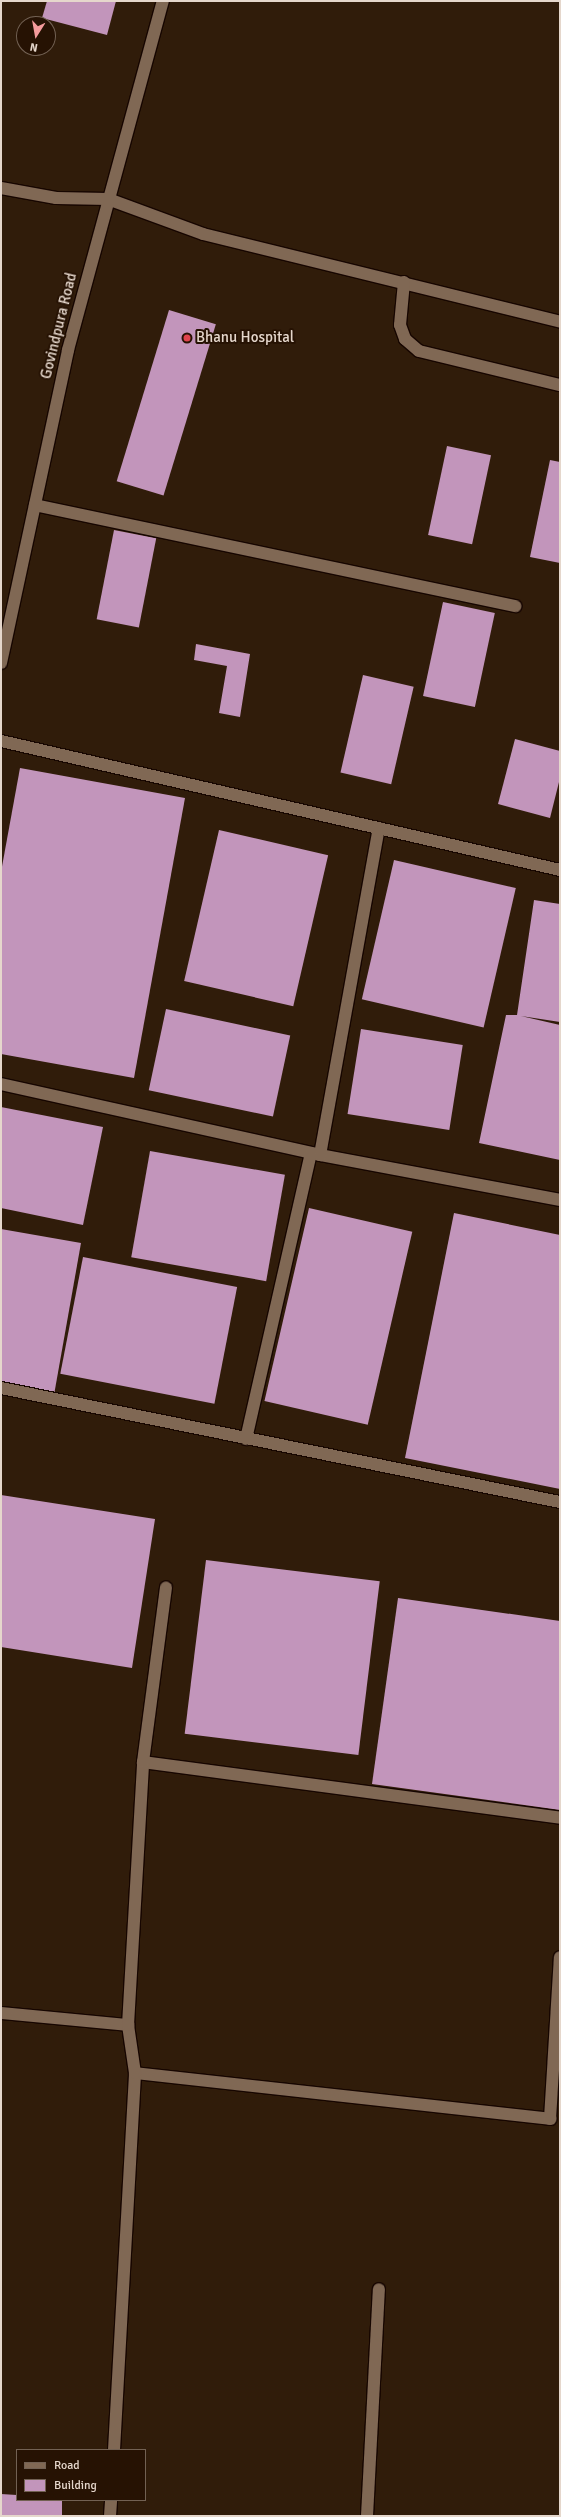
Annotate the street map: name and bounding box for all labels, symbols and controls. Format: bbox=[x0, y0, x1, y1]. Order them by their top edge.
north arrow bbox=[16, 16, 56, 56]
text: N bbox=[29, 40, 39, 54]
street label: Govindpura Road bbox=[37, 271, 81, 381]
place label: Bhanu Hospital bbox=[196, 329, 294, 347]
marker: Bhanu Hospital bbox=[181, 332, 193, 344]
legend bbox=[16, 2449, 146, 2501]
text: Road bbox=[54, 2458, 80, 2473]
text: Building bbox=[54, 2478, 97, 2493]

